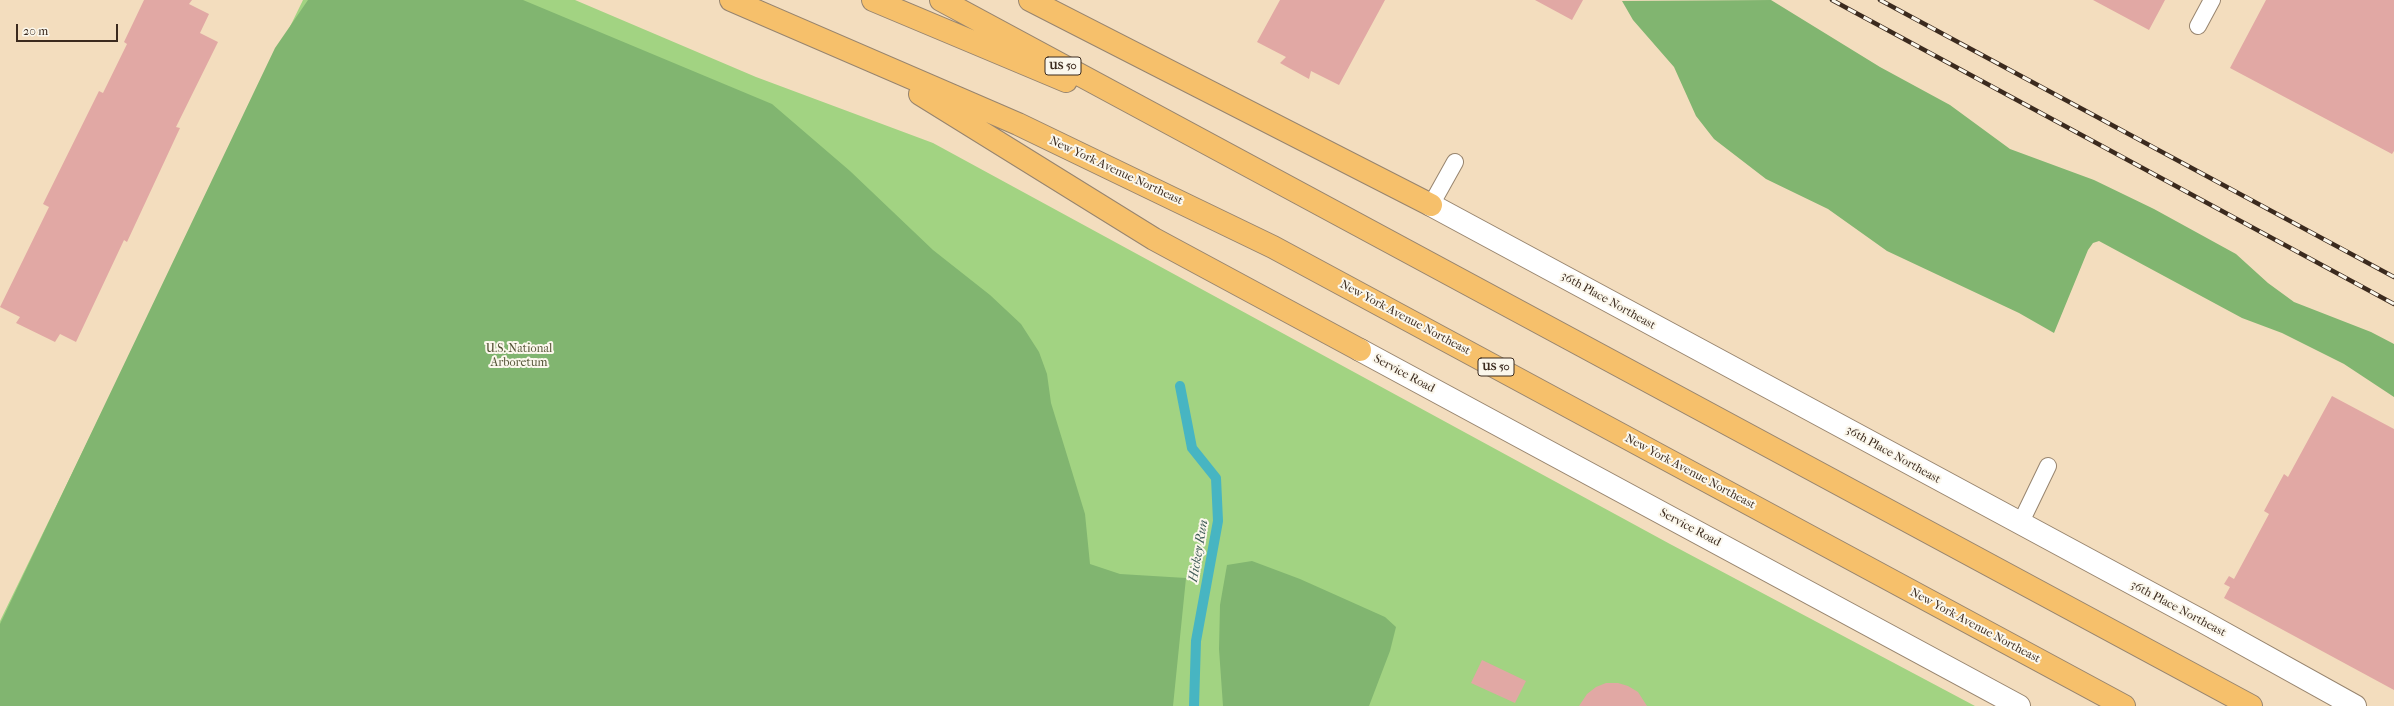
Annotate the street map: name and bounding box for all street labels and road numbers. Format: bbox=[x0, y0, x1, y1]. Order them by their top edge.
road number: US 50 bbox=[1045, 57, 1081, 75]
street label: New York Avenue Northeast bbox=[1047, 134, 1185, 208]
street label: 36th Place Northeast bbox=[1558, 269, 1658, 333]
street label: New York Avenue Northeast bbox=[1337, 277, 1473, 359]
street label: Service Road bbox=[1371, 352, 1437, 396]
road number: US 50 bbox=[1478, 358, 1514, 376]
street label: 36th Place Northeast bbox=[1843, 423, 1943, 487]
street label: New York Avenue Northeast bbox=[1622, 431, 1758, 513]
street label: Service Road bbox=[1657, 506, 1723, 550]
street label: 36th Place Northeast bbox=[2128, 578, 2228, 640]
street label: New York Avenue Northeast bbox=[1907, 585, 2043, 667]

